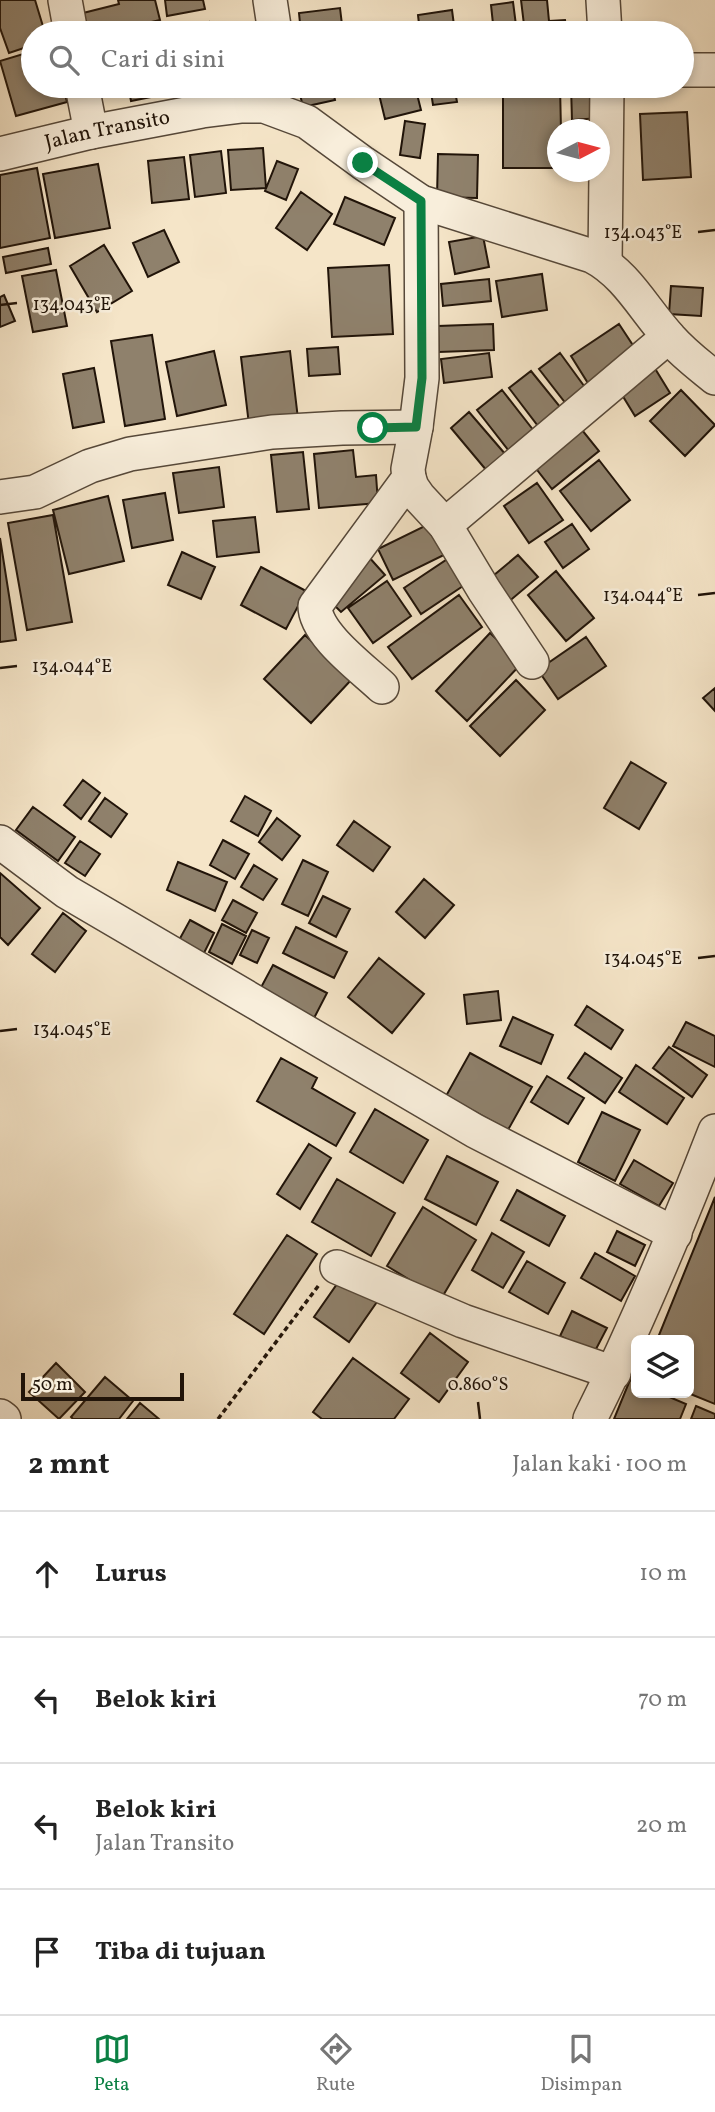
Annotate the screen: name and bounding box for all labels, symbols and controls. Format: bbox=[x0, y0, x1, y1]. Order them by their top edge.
search box bbox=[21, 21, 694, 98]
icon: search bbox=[45, 41, 83, 79]
text: Cari di sini bbox=[101, 42, 225, 78]
street label: Jalan Transito bbox=[42, 103, 172, 157]
north arrow bbox=[547, 119, 610, 182]
route end bbox=[347, 147, 378, 178]
text: 134.043°E bbox=[604, 221, 682, 246]
text: 134.043°E bbox=[33, 293, 111, 318]
route start bbox=[357, 412, 388, 443]
text: 134.044°E bbox=[603, 584, 683, 609]
text: 134.044°E bbox=[32, 655, 112, 680]
text: 134.045°E bbox=[604, 947, 682, 972]
text: 134.045°E bbox=[33, 1018, 111, 1043]
map controls bbox=[631, 1335, 694, 1398]
button: layers bbox=[631, 1335, 694, 1398]
scale bar bbox=[21, 1370, 184, 1402]
text: 50 m bbox=[32, 1372, 73, 1398]
text: 0.860°S bbox=[448, 1373, 508, 1398]
text: 2 mnt bbox=[28, 1444, 109, 1486]
text: Jalan kaki · 100 m bbox=[512, 1449, 687, 1481]
icon: ahead bbox=[28, 1555, 66, 1593]
text: Lurus bbox=[95, 1556, 167, 1592]
text: 10 m bbox=[639, 1558, 687, 1590]
icon: left bbox=[28, 1681, 66, 1719]
text: Belok kiri bbox=[95, 1682, 217, 1718]
text: 70 m bbox=[638, 1684, 687, 1716]
text: Belok kiri bbox=[95, 1792, 217, 1828]
icon: left bbox=[28, 1807, 66, 1845]
text: 20 m bbox=[636, 1810, 687, 1842]
text: Jalan Transito bbox=[95, 1828, 234, 1860]
icon: arrive bbox=[28, 1933, 66, 1971]
text: Tiba di tujuan bbox=[95, 1934, 266, 1970]
tab: Peta bbox=[93, 2030, 131, 2098]
tab: Rute bbox=[316, 2030, 355, 2098]
tab: Disimpan bbox=[540, 2030, 622, 2098]

